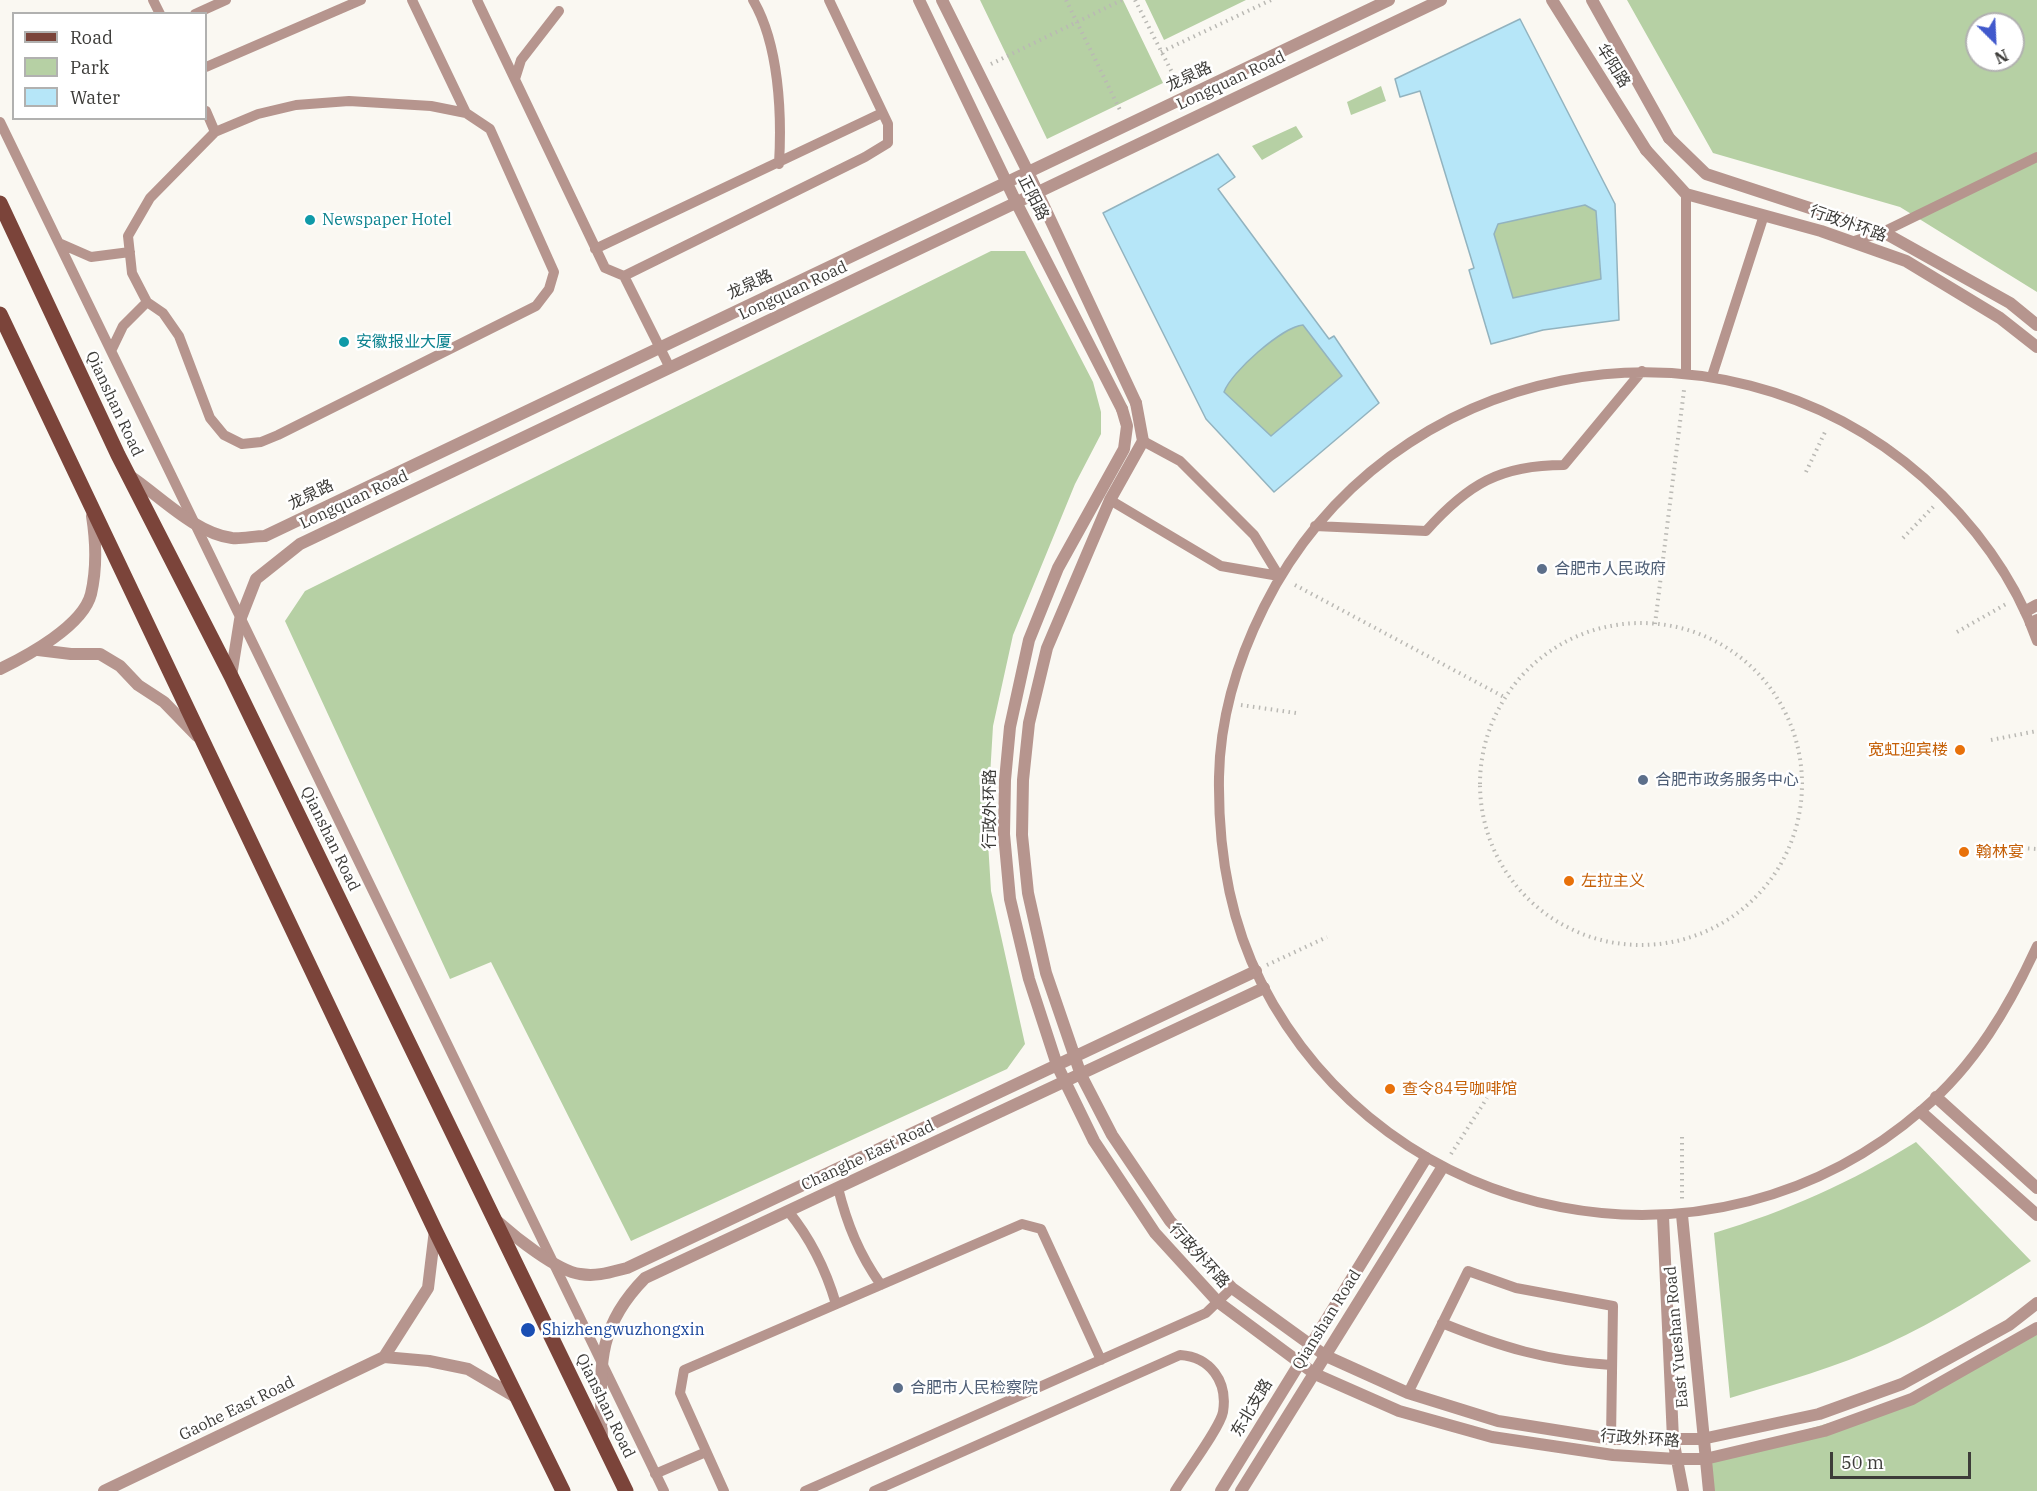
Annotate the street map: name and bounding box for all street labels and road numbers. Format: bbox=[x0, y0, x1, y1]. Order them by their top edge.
street label: 华阳路 bbox=[1592, 41, 1634, 91]
street label: Longquan Road bbox=[1174, 47, 1288, 115]
street label: 龙泉路 bbox=[1163, 58, 1215, 96]
street label: 正阳路 bbox=[1014, 172, 1052, 224]
street label: 行政外环路 bbox=[1807, 202, 1889, 246]
street label: Longquan Road bbox=[736, 257, 850, 325]
street label: 龙泉路 bbox=[724, 266, 776, 304]
street label: Qianshan Road bbox=[81, 348, 147, 460]
street label: Longquan Road bbox=[297, 466, 411, 534]
street label: 龙泉路 bbox=[285, 476, 337, 514]
street label: 行政外环路 bbox=[980, 769, 1000, 849]
street label: Qianshan Road bbox=[296, 784, 364, 894]
street label: Changhe East Road bbox=[798, 1117, 938, 1195]
street label: 行政外环路 bbox=[1165, 1220, 1233, 1292]
street label: East Yueshan Road bbox=[1661, 1265, 1693, 1409]
street label: Qianshan Road bbox=[1289, 1267, 1365, 1373]
street label: Qianshan Road bbox=[571, 1351, 639, 1461]
street label: Gaohe East Road bbox=[176, 1373, 298, 1445]
street label: 东北支路 bbox=[1227, 1376, 1277, 1440]
street label: 行政外环路 bbox=[1599, 1427, 1681, 1451]

